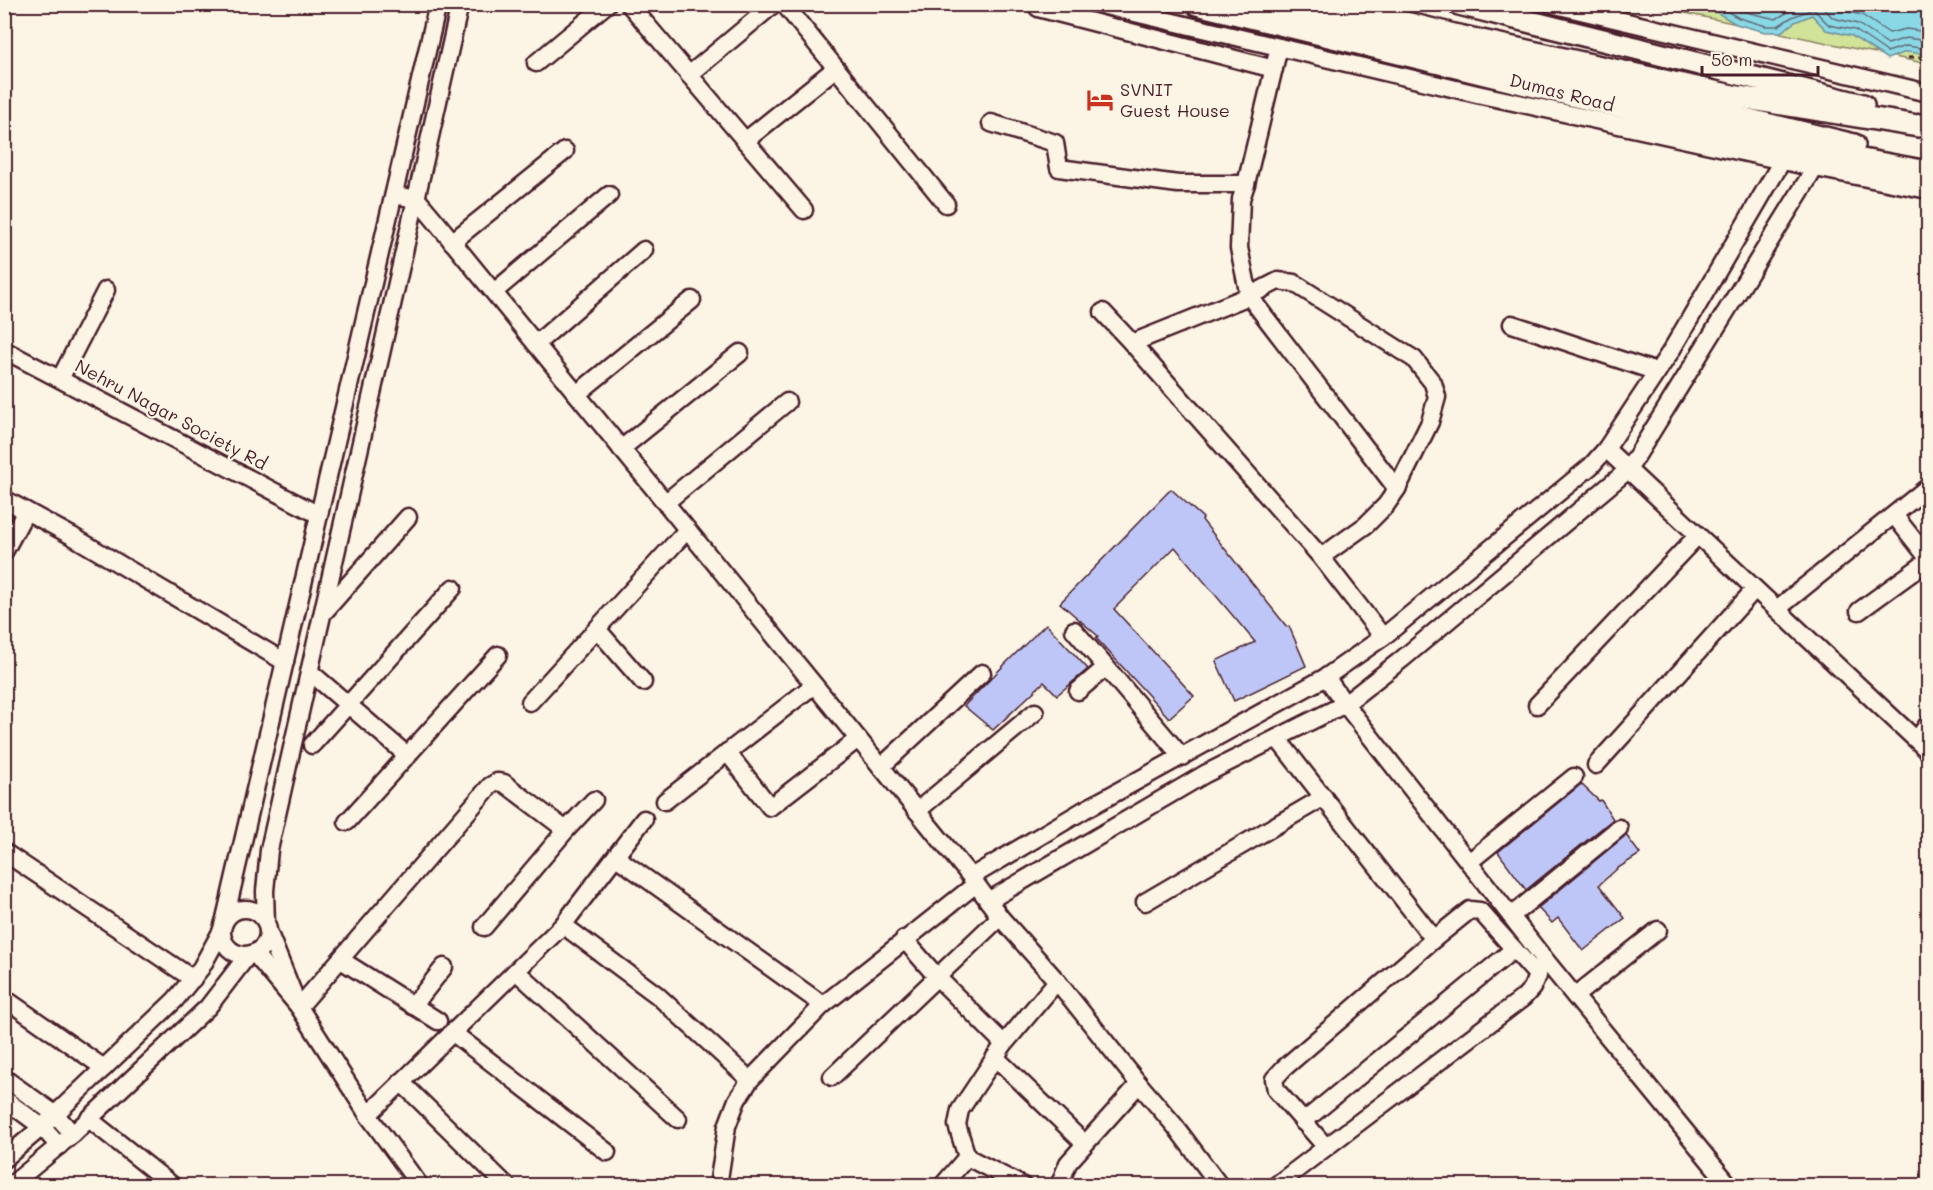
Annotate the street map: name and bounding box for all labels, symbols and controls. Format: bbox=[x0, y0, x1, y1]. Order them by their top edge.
scale bar bbox=[1702, 39, 1818, 77]
text: 50 m bbox=[1711, 47, 1753, 71]
street label: Dumas Road bbox=[1507, 67, 1617, 117]
place label: SVNIT Guest House bbox=[1120, 77, 1230, 122]
hotel icon: SVNIT Guest House bbox=[1085, 85, 1115, 115]
street label: Nehru Nagar Society Rd bbox=[71, 353, 272, 475]

